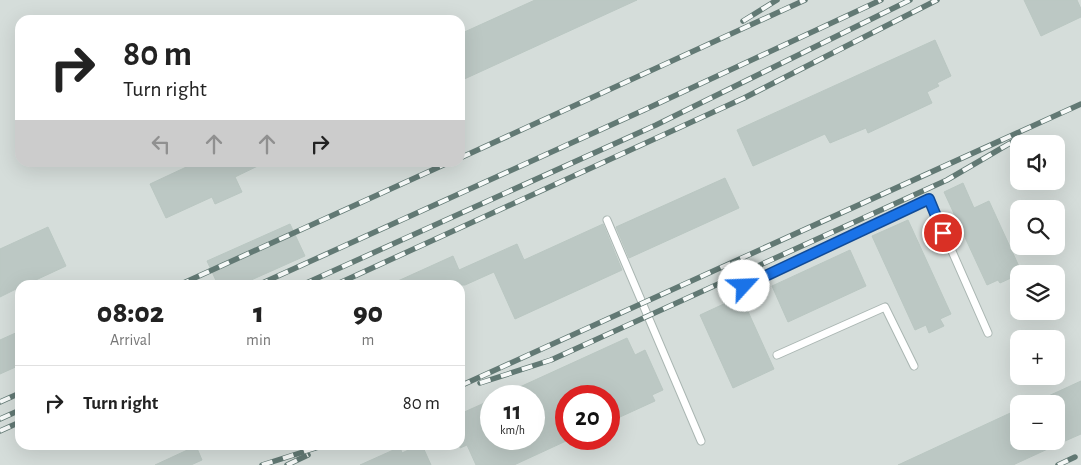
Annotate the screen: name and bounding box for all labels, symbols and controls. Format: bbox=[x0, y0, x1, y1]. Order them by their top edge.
icon: right bbox=[40, 35, 105, 100]
text: 80 m bbox=[123, 37, 192, 72]
text: Turn right bbox=[123, 78, 207, 100]
icon: left bbox=[147, 130, 175, 158]
icon: ahead bbox=[200, 130, 228, 158]
icon: ahead bbox=[253, 130, 281, 158]
icon: right bbox=[306, 130, 334, 158]
map controls bbox=[1010, 135, 1065, 450]
button: sound bbox=[1010, 135, 1065, 190]
button: search bbox=[1010, 200, 1065, 255]
pin bbox=[922, 212, 964, 254]
icon: arrive bbox=[929, 219, 957, 247]
position arrow bbox=[717, 259, 769, 311]
button: layers bbox=[1010, 265, 1065, 320]
text: 08:02 bbox=[97, 298, 164, 328]
text: 1 bbox=[253, 298, 264, 328]
text: 90 bbox=[353, 298, 383, 328]
button: + bbox=[1010, 330, 1065, 385]
text: Arrival bbox=[110, 332, 151, 348]
text: min bbox=[246, 332, 271, 348]
text: m bbox=[362, 332, 374, 348]
speed limit sign: 20 bbox=[555, 385, 620, 450]
icon: right bbox=[40, 389, 68, 417]
text: Turn right bbox=[83, 394, 158, 413]
text: 80 m bbox=[403, 394, 440, 413]
button: − bbox=[1010, 395, 1065, 450]
text: 11 bbox=[503, 399, 522, 424]
text: km/h bbox=[500, 424, 525, 436]

